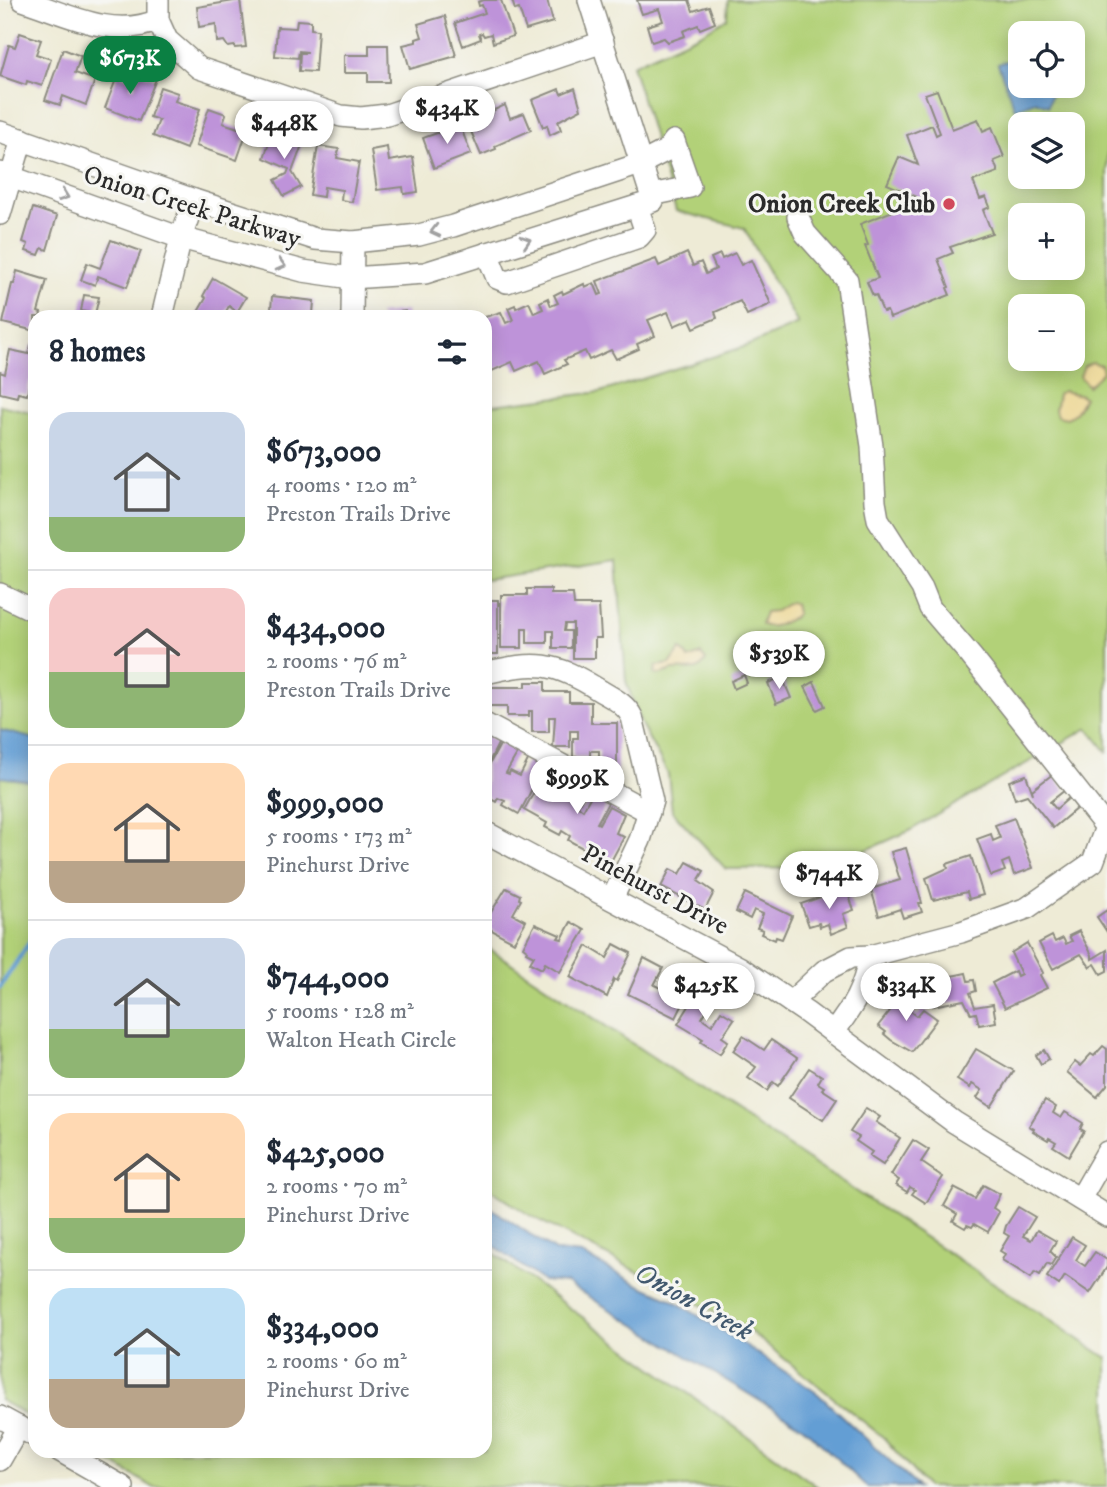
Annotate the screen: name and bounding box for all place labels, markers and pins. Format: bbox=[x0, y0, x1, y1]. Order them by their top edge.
pin: $673K bbox=[81, 36, 179, 96]
pin: $434K bbox=[398, 86, 496, 146]
pin: $448K bbox=[235, 102, 333, 161]
place label: Onion Creek Club bbox=[748, 188, 935, 221]
marker: Onion Creek Club bbox=[941, 196, 957, 212]
pin: $539K bbox=[730, 632, 828, 691]
pin: $999K bbox=[528, 756, 626, 816]
pin: $744K bbox=[780, 852, 878, 911]
pin: $425K bbox=[657, 964, 755, 1023]
pin: $334K bbox=[857, 964, 955, 1023]

